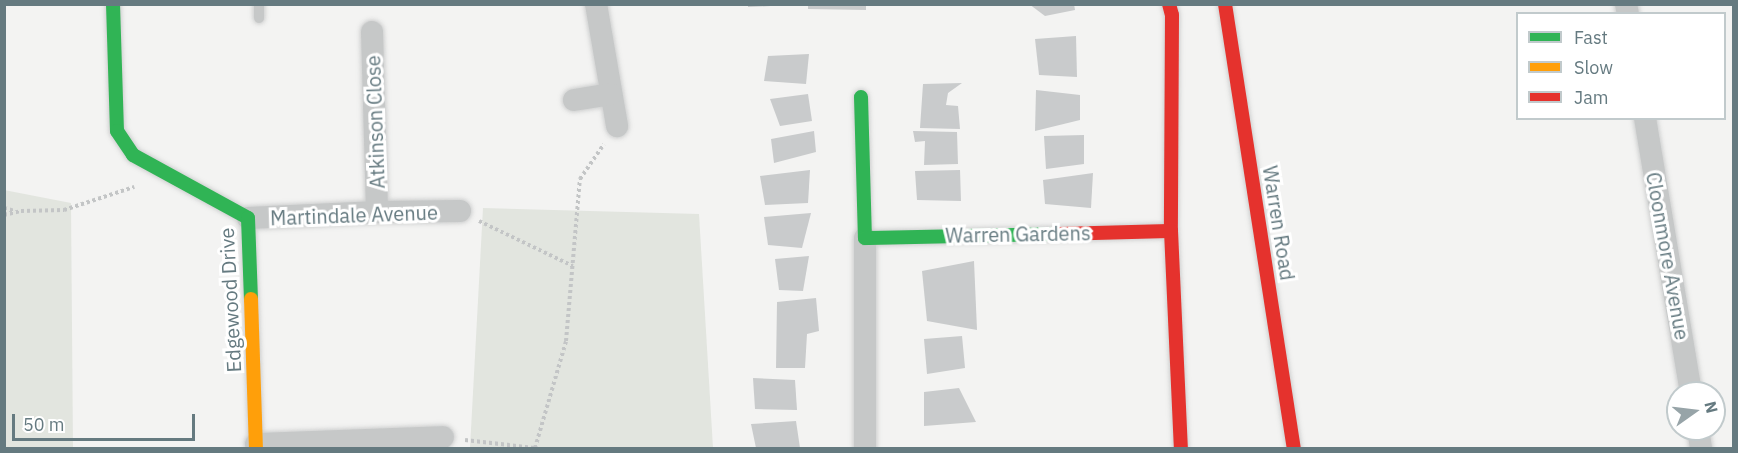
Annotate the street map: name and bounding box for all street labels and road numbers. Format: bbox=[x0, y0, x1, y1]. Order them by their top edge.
street label: Atkinson Close bbox=[361, 55, 389, 189]
street label: Warren Road bbox=[1258, 164, 1300, 282]
street label: Cloonmore Avenue bbox=[1641, 170, 1695, 342]
street label: Martindale Avenue bbox=[270, 200, 438, 230]
street label: Warren Gardens bbox=[945, 221, 1091, 247]
street label: Edgewood Drive bbox=[214, 227, 246, 373]

